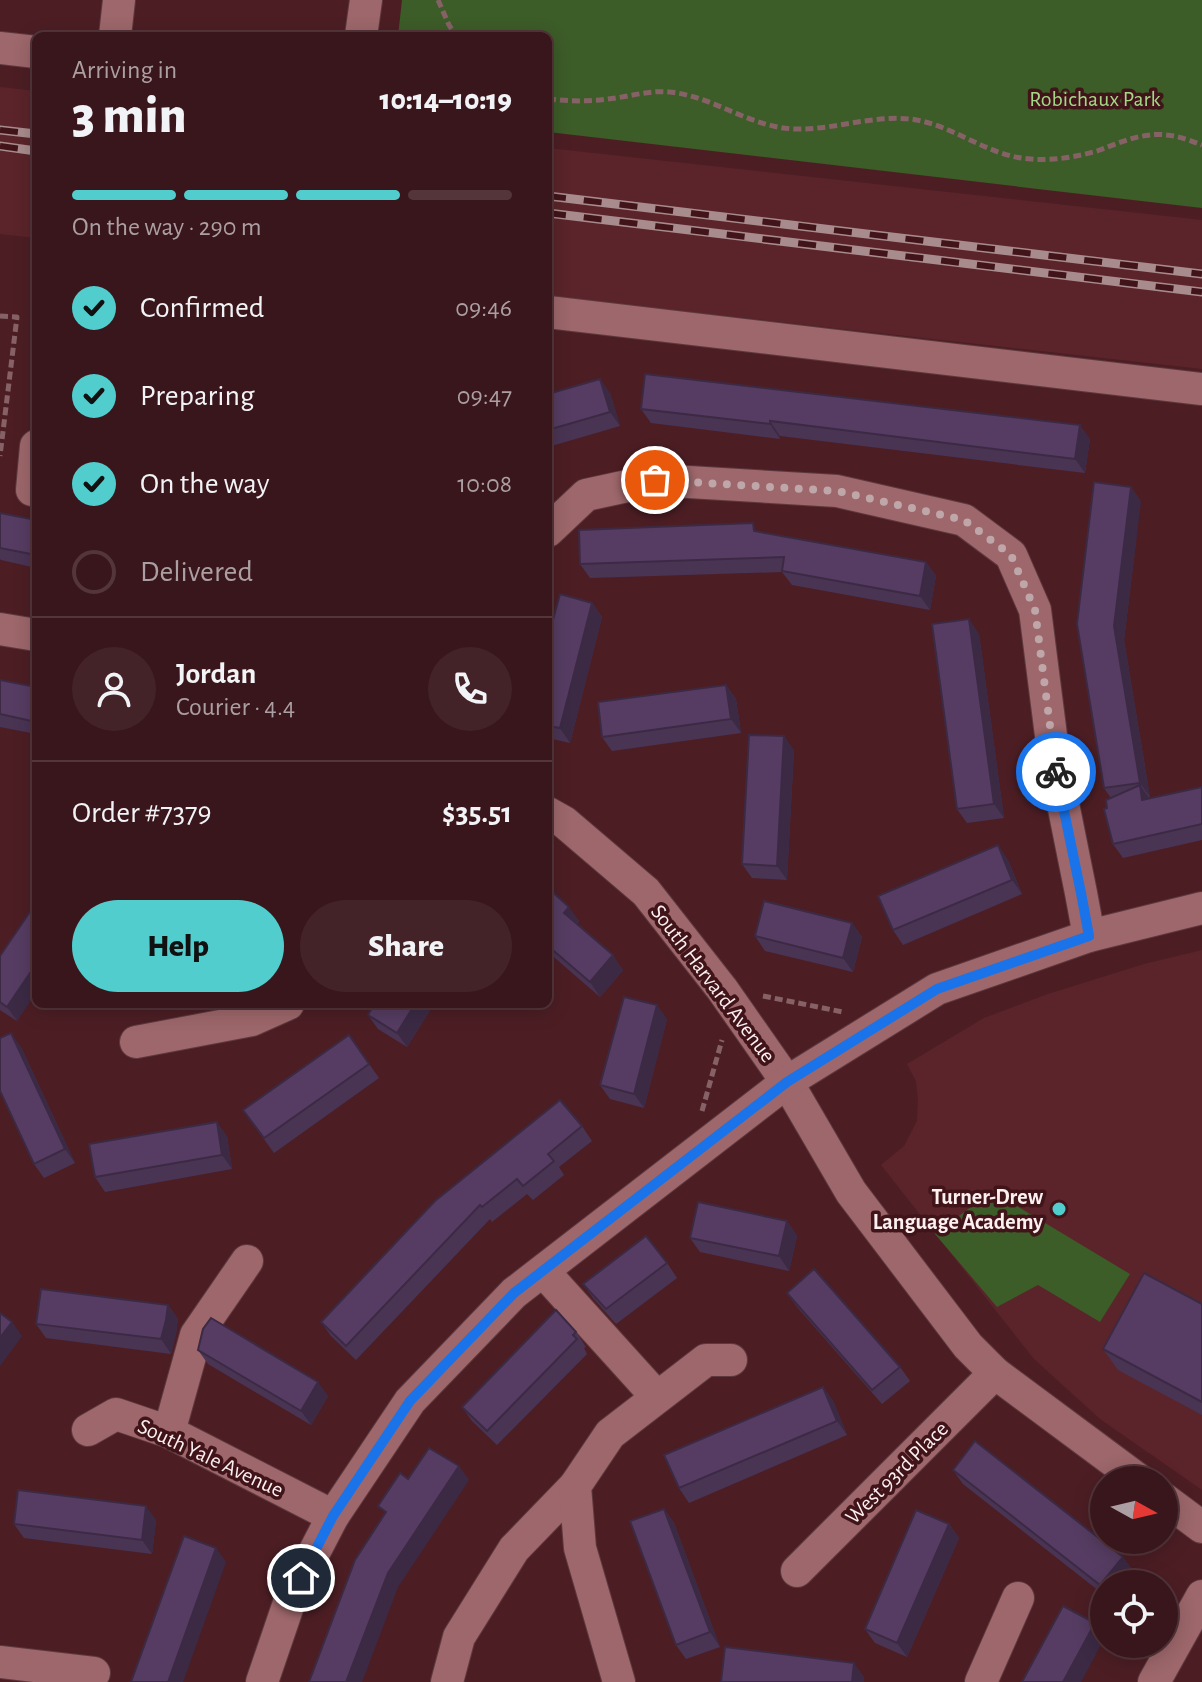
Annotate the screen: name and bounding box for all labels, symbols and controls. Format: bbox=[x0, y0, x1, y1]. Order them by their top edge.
text: Arriving in bbox=[72, 57, 177, 83]
text: 10:14–10:19 bbox=[379, 85, 512, 115]
park label: Robichaux Park bbox=[1029, 88, 1161, 110]
text: 3 min bbox=[72, 90, 186, 142]
text: On the way · 290 m bbox=[72, 214, 262, 240]
icon: check bbox=[72, 286, 116, 330]
text: Confirmed bbox=[140, 293, 264, 323]
text: 09:46 bbox=[455, 295, 512, 321]
icon: check bbox=[72, 374, 116, 418]
text: Preparing bbox=[140, 381, 255, 411]
text: 09:47 bbox=[457, 383, 512, 409]
pin bbox=[621, 446, 689, 514]
icon: bag bbox=[633, 458, 677, 502]
icon: check bbox=[72, 462, 116, 506]
text: On the way bbox=[140, 469, 269, 499]
text: 10:08 bbox=[457, 471, 512, 497]
text: Delivered bbox=[140, 557, 253, 587]
button: person bbox=[72, 647, 156, 731]
button: phone bbox=[428, 647, 512, 731]
text: Jordan bbox=[176, 659, 256, 689]
text: Courier · 4.4 bbox=[176, 694, 295, 720]
courier bbox=[1016, 732, 1096, 812]
icon: bike bbox=[1034, 750, 1078, 794]
text: Order #7379 bbox=[72, 798, 212, 828]
text: $35.51 bbox=[442, 798, 512, 828]
button: Help bbox=[72, 900, 284, 992]
button: Share bbox=[300, 900, 512, 992]
street label: South Harvard Avenue bbox=[647, 901, 779, 1067]
place label: Turner-Drew Language Academy bbox=[873, 1186, 1044, 1234]
marker: Turner-Drew Language Academy bbox=[1050, 1200, 1068, 1218]
street label: South Yale Avenue bbox=[134, 1415, 287, 1501]
street label: West 93rd Place bbox=[841, 1417, 952, 1528]
north arrow bbox=[1090, 1466, 1178, 1554]
map controls bbox=[1090, 1466, 1178, 1658]
pin bbox=[267, 1544, 335, 1612]
icon: home bbox=[279, 1556, 323, 1600]
button: locate bbox=[1090, 1570, 1178, 1658]

